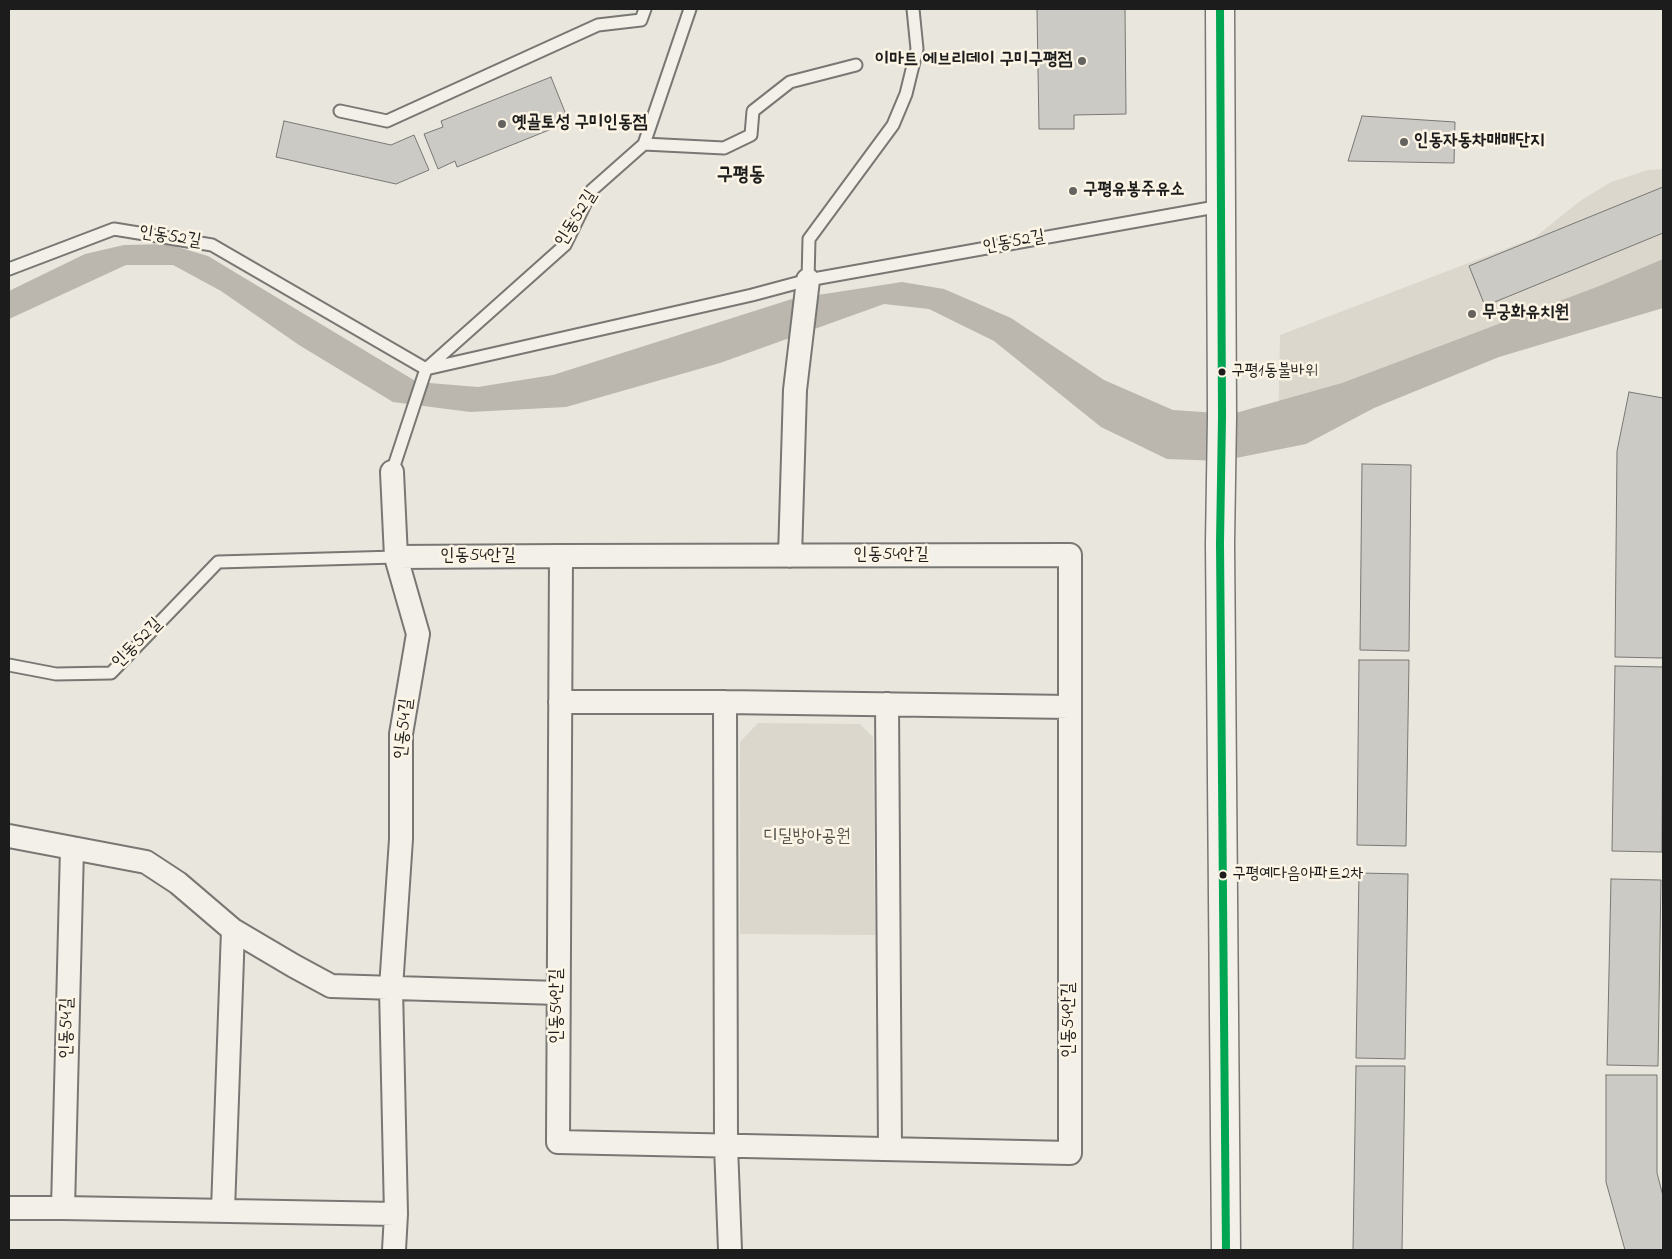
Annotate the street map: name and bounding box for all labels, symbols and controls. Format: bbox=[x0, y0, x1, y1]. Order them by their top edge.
place label: 이마트 에브리데이 구미구평점 bbox=[875, 50, 1072, 72]
marker: 이마트 에브리데이 구미구평점 bbox=[1076, 55, 1088, 67]
place label: 옛골토성 구미인동점 bbox=[512, 113, 647, 135]
marker: 옛골토성 구미인동점 bbox=[496, 118, 508, 130]
place label: 인동자동차매매단지 bbox=[1414, 131, 1544, 153]
marker: 인동자동차매매단지 bbox=[1398, 136, 1410, 148]
district label: 구평동 bbox=[717, 165, 765, 189]
place label: 구평유봉주유소 bbox=[1083, 180, 1184, 202]
marker: 구평유봉주유소 bbox=[1067, 185, 1079, 197]
street label: 인동52길 bbox=[551, 187, 603, 251]
street label: 인동52길 bbox=[137, 222, 203, 254]
street label: 인동52길 bbox=[981, 227, 1047, 259]
place label: 무궁화유치원 bbox=[1482, 303, 1569, 325]
marker: 무궁화유치원 bbox=[1466, 308, 1478, 320]
place label: 구평1동불바위 bbox=[1231, 362, 1318, 382]
marker: 구평1동불바위 bbox=[1217, 367, 1227, 377]
street label: 인동54안길 bbox=[853, 545, 929, 567]
street label: 인동54안길 bbox=[440, 546, 516, 568]
street label: 인동52길 bbox=[108, 614, 168, 674]
street label: 인동54길 bbox=[391, 697, 419, 761]
park label: 디딜방아공원 bbox=[764, 827, 850, 849]
place label: 구평예다음아파트2차 bbox=[1232, 865, 1364, 885]
marker: 구평예다음아파트2차 bbox=[1218, 870, 1228, 880]
street label: 인동54안길 bbox=[547, 968, 569, 1044]
street label: 인동54안길 bbox=[1059, 982, 1081, 1058]
street label: 인동54길 bbox=[57, 997, 79, 1059]

